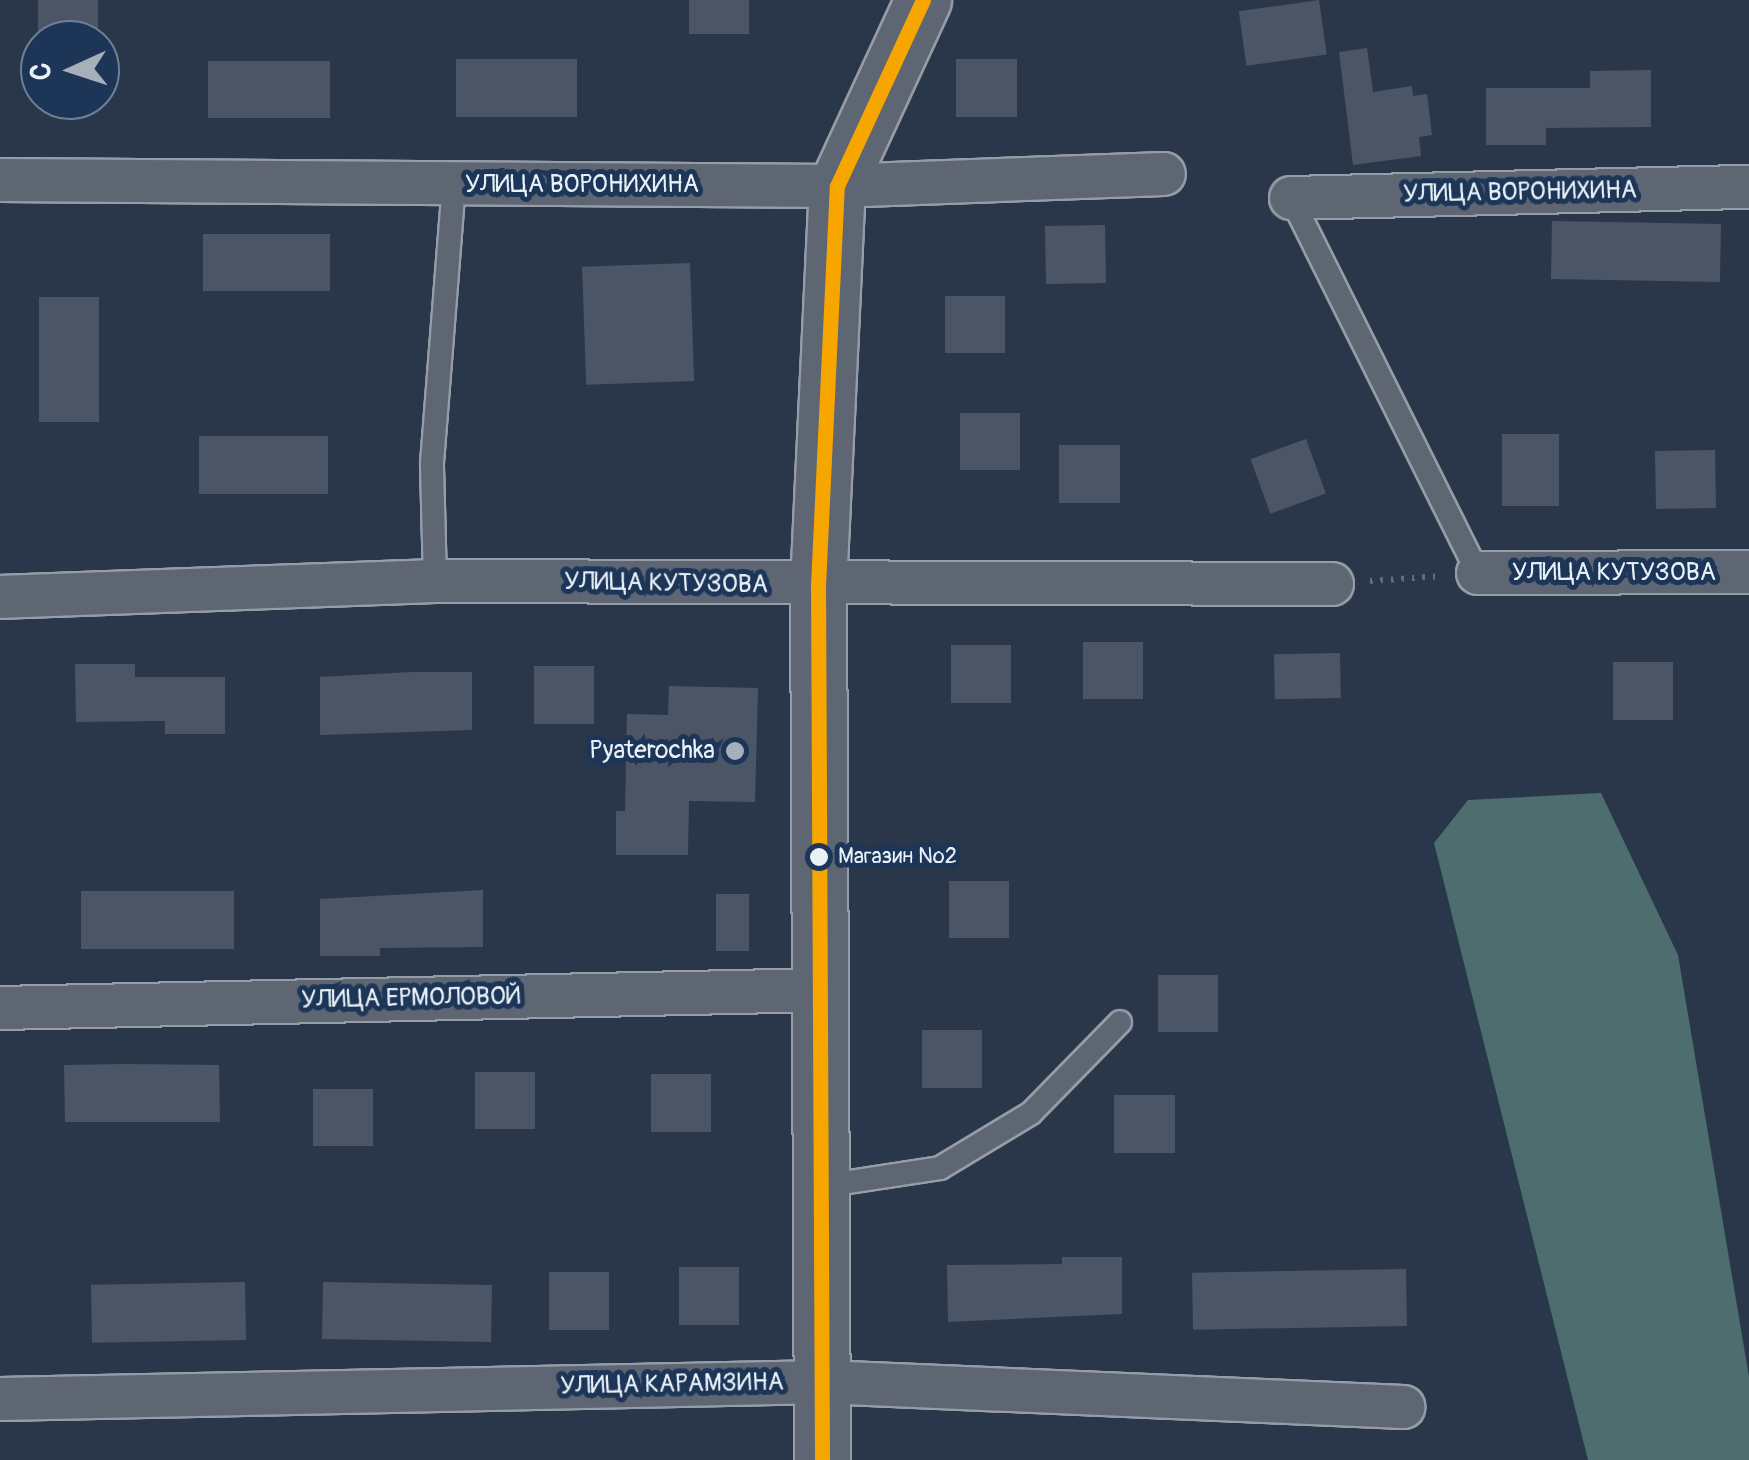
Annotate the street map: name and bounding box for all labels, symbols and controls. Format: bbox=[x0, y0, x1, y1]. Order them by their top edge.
north arrow bbox=[20, 20, 120, 120]
text: С bbox=[24, 62, 59, 81]
street label: УЛИЦА ВОРОНИХИНА bbox=[465, 170, 699, 200]
street label: УЛИЦА ВОРОНИХИНА bbox=[1403, 176, 1637, 210]
street label: УЛИЦА КУТУЗОВА bbox=[1512, 558, 1716, 588]
street label: УЛИЦА КУТУЗОВА bbox=[564, 567, 768, 601]
place label: Pyaterochka bbox=[589, 736, 715, 766]
marker: Pyaterochka bbox=[724, 740, 746, 762]
place label: Магазин №2 bbox=[838, 844, 957, 870]
marker: Магазин №2 bbox=[809, 847, 829, 867]
street label: УЛИЦА ЕРМОЛОВОЙ bbox=[301, 982, 521, 1016]
street label: УЛИЦА КАРАМЗИНА bbox=[560, 1368, 784, 1402]

